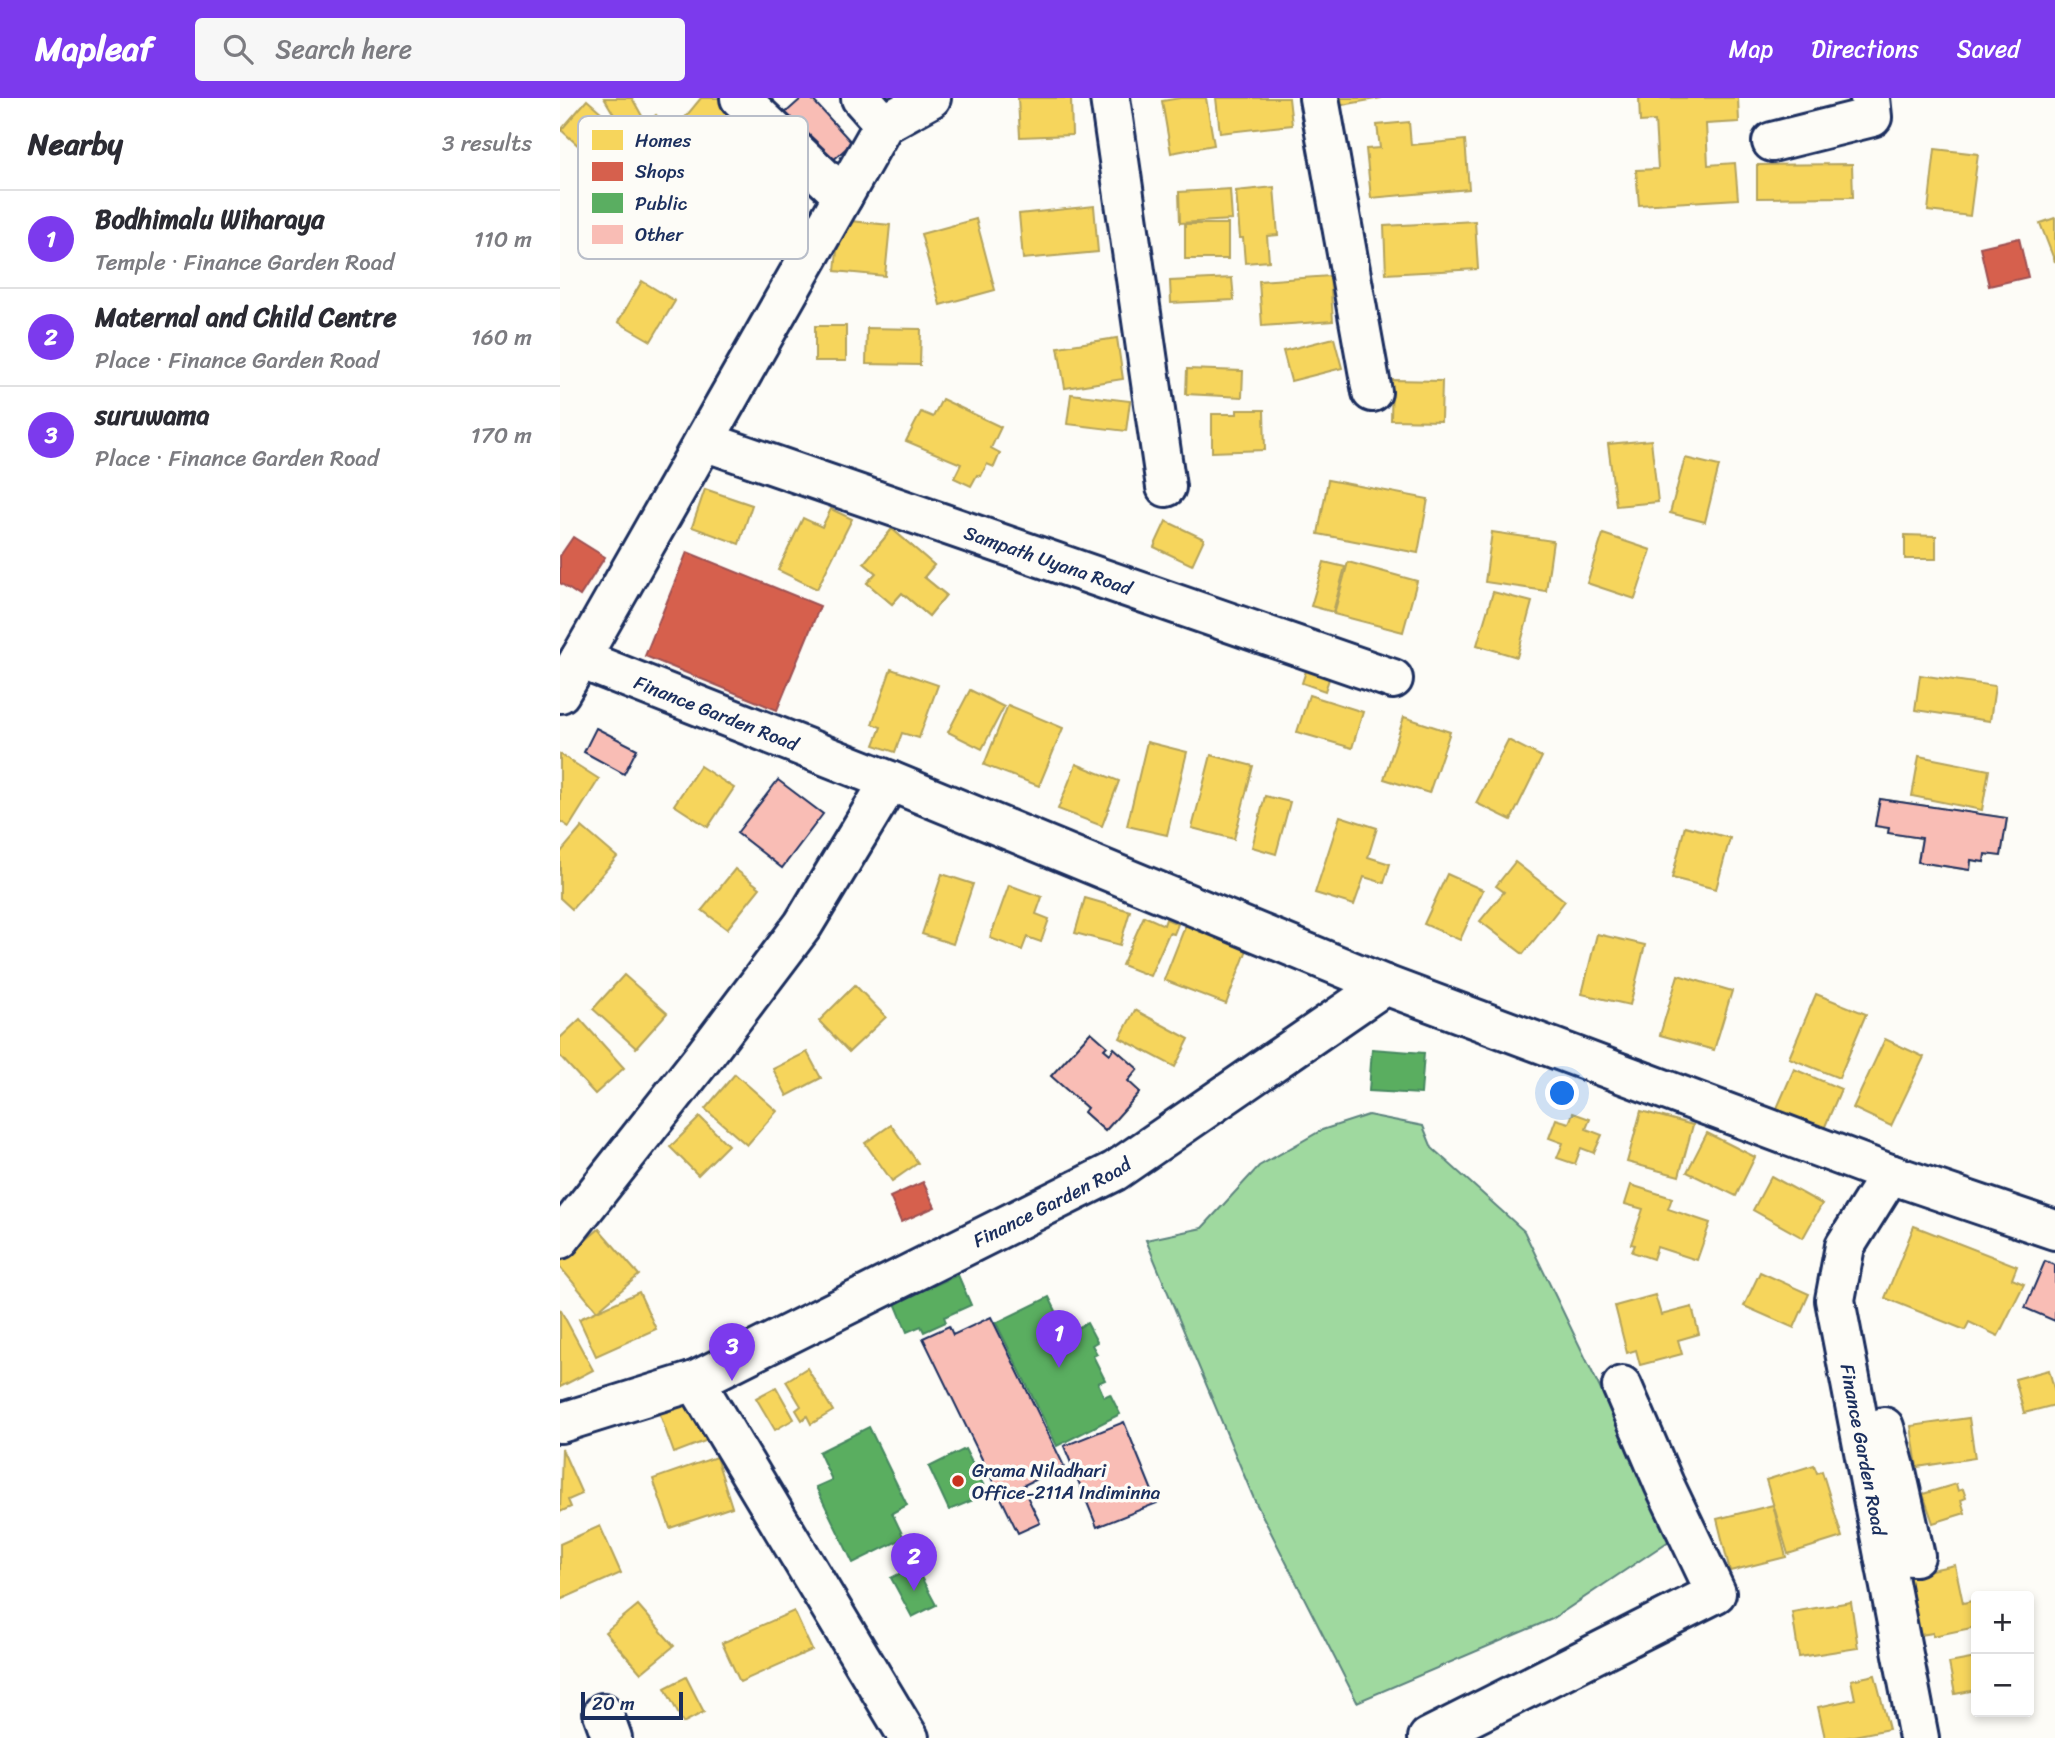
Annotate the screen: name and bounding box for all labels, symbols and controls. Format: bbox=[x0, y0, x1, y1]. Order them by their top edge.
search box bbox=[195, 18, 685, 81]
text: Mapleaf bbox=[35, 20, 153, 78]
text: Search here bbox=[275, 26, 412, 72]
text: Map bbox=[1729, 28, 1773, 70]
text: Directions bbox=[1811, 28, 1919, 70]
text: Saved bbox=[1957, 28, 2020, 70]
icon: search bbox=[219, 30, 257, 68]
legend bbox=[578, 116, 808, 259]
text: Nearby bbox=[28, 117, 123, 171]
text: 3 results bbox=[442, 123, 532, 164]
text: Homes bbox=[635, 124, 691, 157]
text: Shops bbox=[635, 155, 685, 188]
text: Public bbox=[635, 187, 688, 220]
text: Bodhimalu Wiharaya bbox=[95, 196, 324, 242]
text: Other bbox=[635, 218, 684, 251]
text: 1 bbox=[46, 219, 56, 260]
text: 110 m bbox=[474, 219, 532, 260]
text: Temple · Finance Garden Road bbox=[95, 242, 394, 283]
text: Maternal and Child Centre bbox=[95, 294, 397, 340]
text: 2 bbox=[44, 317, 58, 358]
text: 160 m bbox=[471, 317, 532, 358]
text: Place · Finance Garden Road bbox=[95, 340, 379, 381]
text: suruwama bbox=[95, 392, 210, 438]
text: 3 bbox=[45, 415, 57, 456]
text: 170 m bbox=[471, 415, 532, 456]
text: Place · Finance Garden Road bbox=[95, 438, 379, 479]
street label: Sampath Uyana Road bbox=[959, 516, 1138, 605]
street label: Finance Garden Road bbox=[629, 666, 805, 761]
your location bbox=[1545, 1076, 1579, 1110]
street label: Finance Garden Road bbox=[967, 1147, 1140, 1257]
pin: 1 bbox=[1036, 1310, 1082, 1368]
pin: 3 bbox=[709, 1323, 755, 1381]
street label: Finance Garden Road bbox=[1831, 1361, 1896, 1540]
place label: Grama Niladhari Office-211A Indiminna bbox=[972, 1454, 1161, 1509]
marker: Grama Niladhari Office-211A Indiminna bbox=[950, 1473, 966, 1489]
pin: 2 bbox=[891, 1533, 937, 1591]
map controls bbox=[1971, 1591, 2034, 1717]
button: + bbox=[1971, 1591, 2034, 1654]
button: − bbox=[1971, 1654, 2034, 1717]
text: 20 m bbox=[592, 1687, 635, 1720]
scale bar bbox=[581, 1689, 682, 1721]

